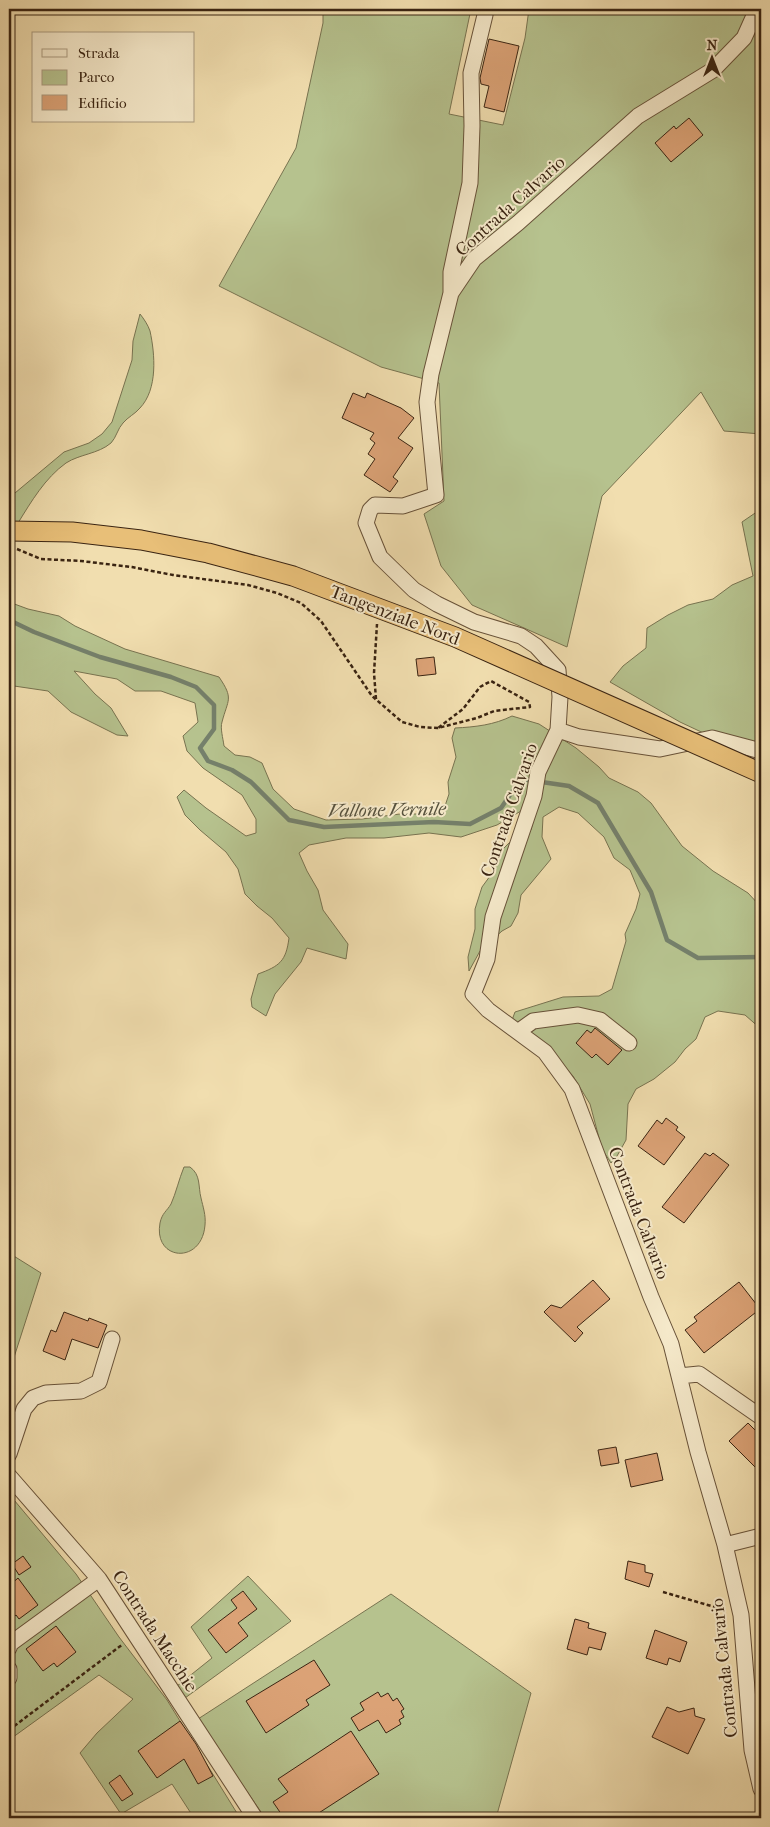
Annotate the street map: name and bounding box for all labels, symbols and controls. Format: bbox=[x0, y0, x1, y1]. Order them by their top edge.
legend bbox=[32, 32, 195, 122]
north arrow bbox=[688, 32, 738, 82]
text: N bbox=[707, 37, 718, 54]
text: Strada bbox=[78, 44, 121, 62]
text: Parco bbox=[78, 68, 115, 86]
text: Edificio bbox=[78, 94, 127, 112]
street label: Contrada Calvario bbox=[451, 152, 569, 261]
street label: Tangenziale Nord bbox=[327, 581, 463, 650]
street label: Contrada Calvario bbox=[477, 740, 542, 880]
water label: Vallone Vernile bbox=[328, 798, 447, 822]
street label: Contrada Calvario bbox=[604, 1144, 673, 1282]
street label: Contrada Macchie bbox=[107, 1567, 202, 1696]
street label: Contrada Calvario bbox=[707, 1597, 742, 1739]

